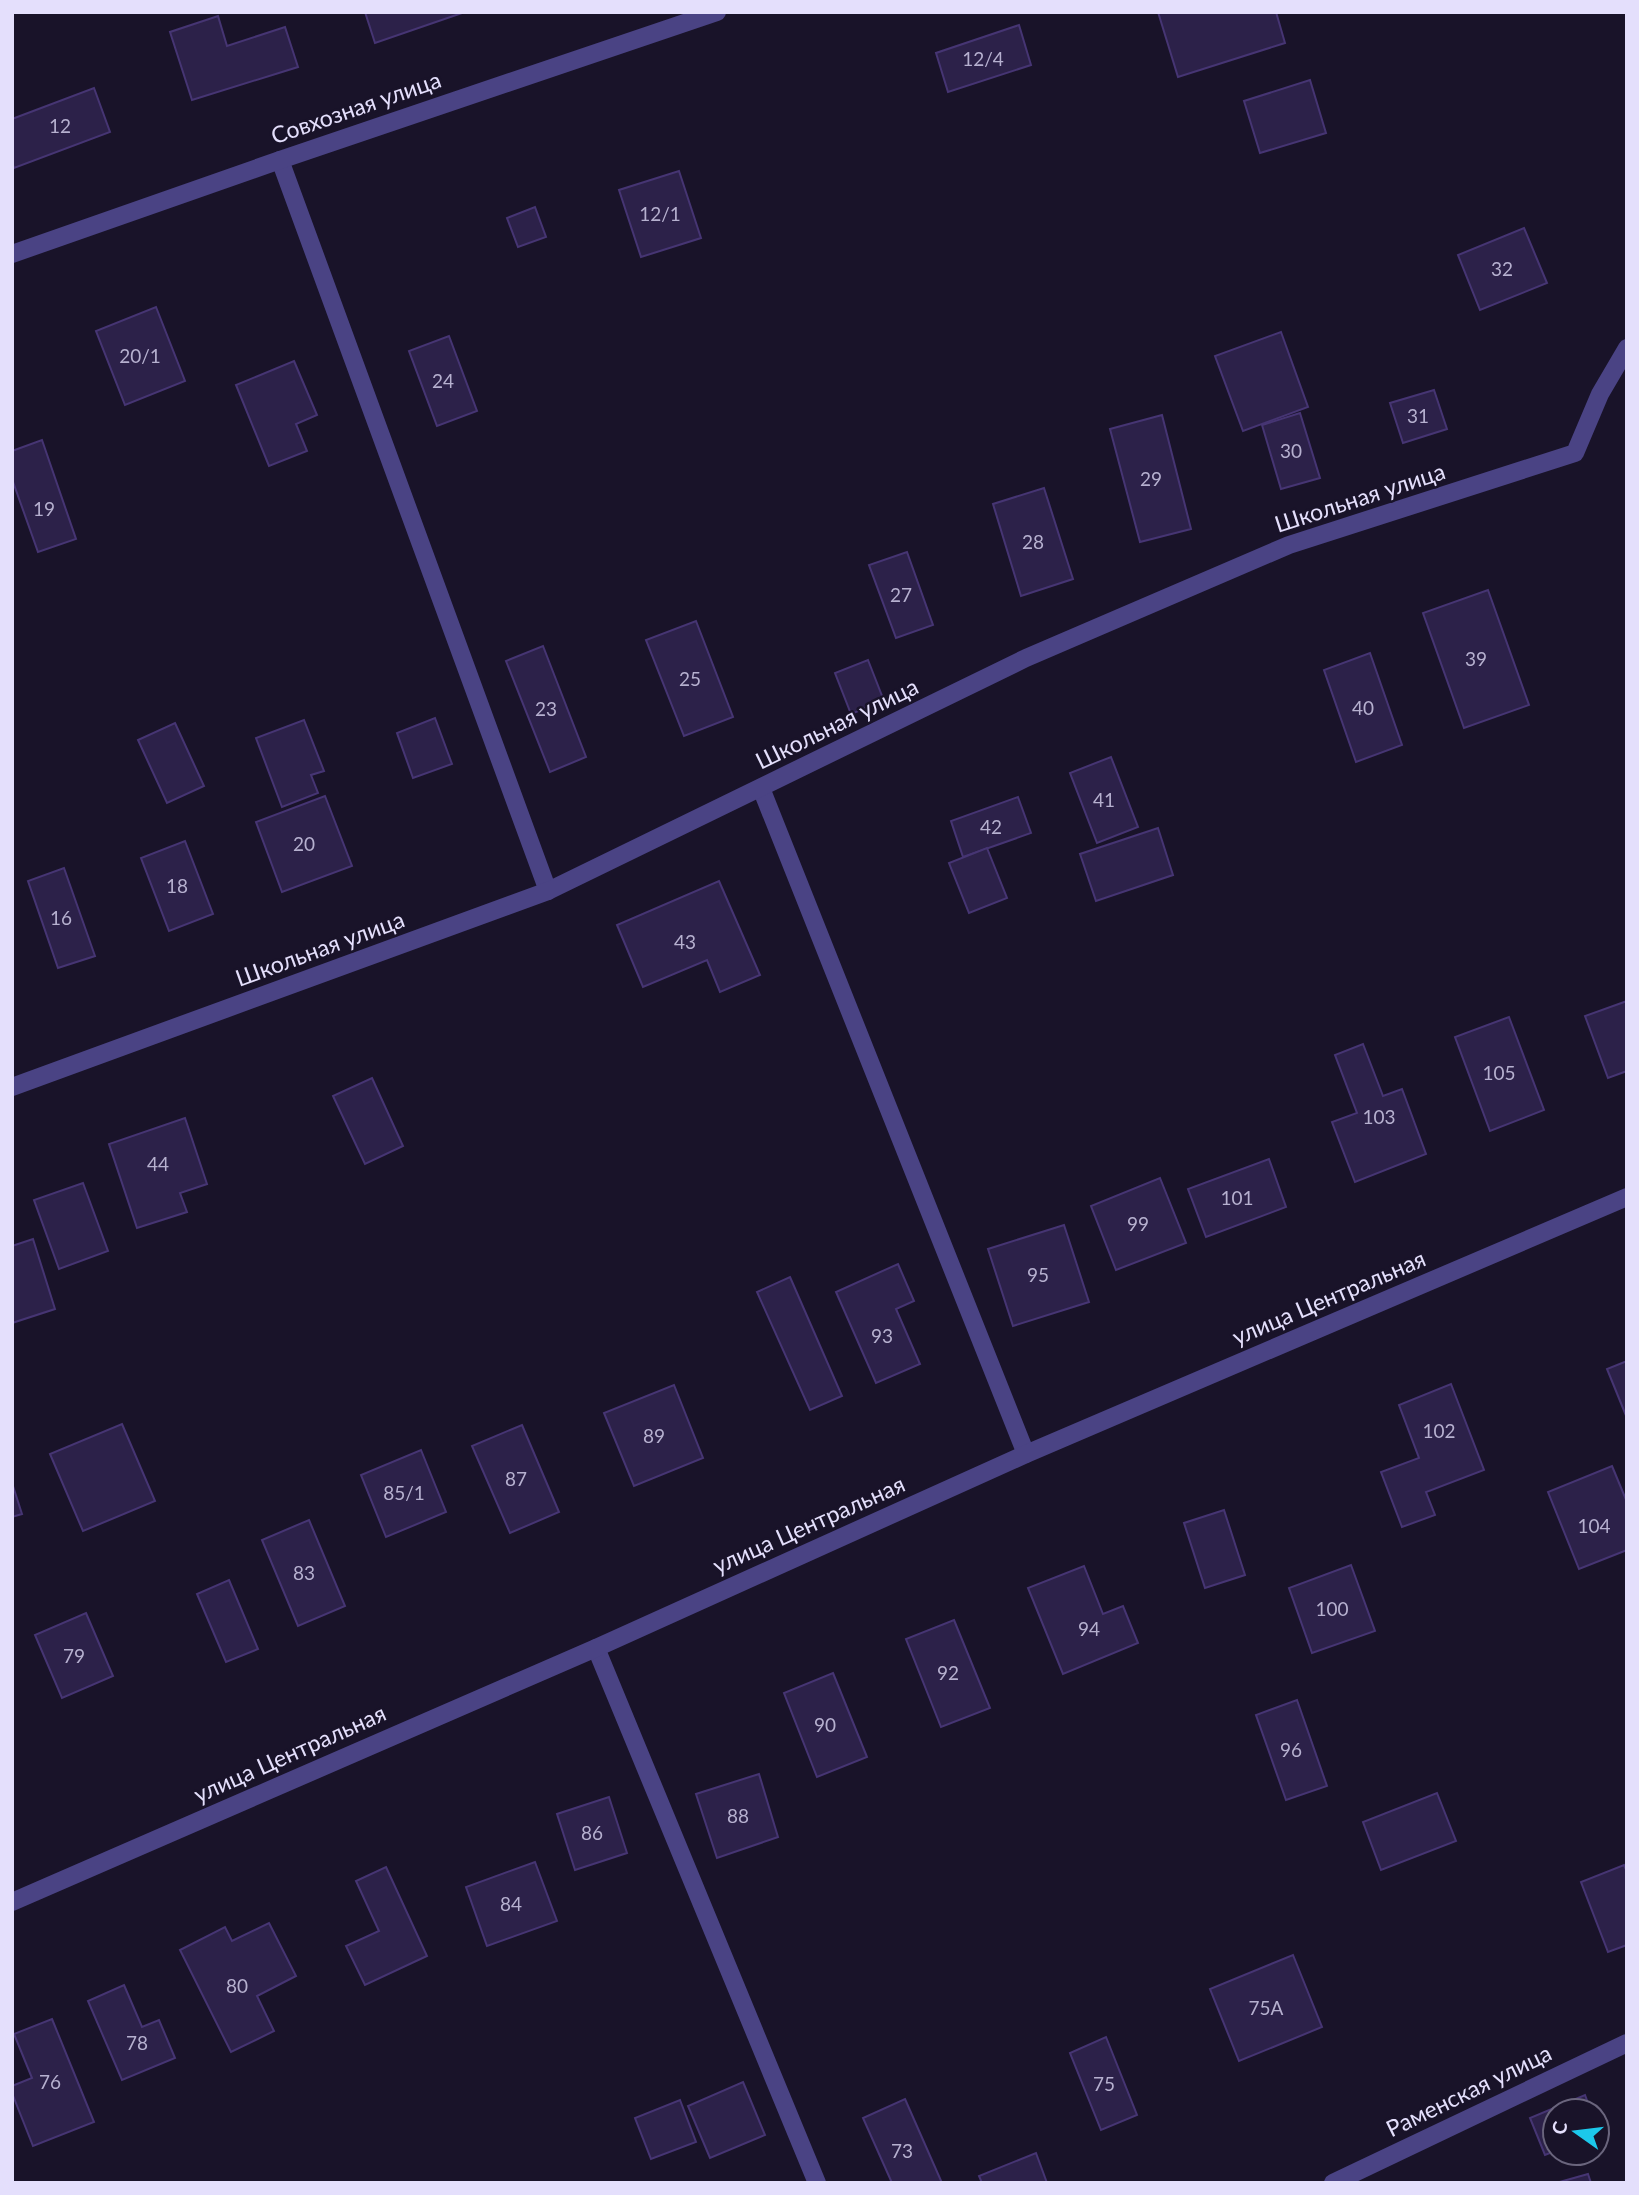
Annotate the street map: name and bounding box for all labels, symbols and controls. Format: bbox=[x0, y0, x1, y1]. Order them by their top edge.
house number: 12/4 bbox=[962, 47, 1004, 70]
street label: Совхозная улица bbox=[267, 65, 444, 149]
house number: 12 bbox=[49, 114, 71, 137]
house number: 12/1 bbox=[639, 202, 681, 225]
house number: 32 bbox=[1491, 257, 1513, 280]
house number: 20/1 bbox=[119, 344, 161, 367]
house number: 24 bbox=[432, 369, 454, 392]
house number: 31 bbox=[1407, 404, 1429, 427]
house number: 30 bbox=[1280, 439, 1302, 462]
street label: Школьная улица bbox=[1271, 456, 1448, 538]
house number: 29 bbox=[1140, 467, 1162, 490]
house number: 19 bbox=[33, 497, 55, 520]
house number: 28 bbox=[1022, 530, 1044, 553]
house number: 27 bbox=[890, 583, 912, 606]
house number: 39 bbox=[1465, 647, 1487, 670]
house number: 25 bbox=[679, 667, 701, 690]
street label: Школьная улица bbox=[751, 672, 923, 775]
house number: 40 bbox=[1352, 696, 1374, 719]
house number: 23 bbox=[535, 697, 557, 720]
house number: 41 bbox=[1093, 788, 1115, 811]
house number: 42 bbox=[980, 815, 1002, 838]
house number: 20 bbox=[293, 832, 315, 855]
house number: 18 bbox=[166, 874, 188, 897]
street label: Школьная улица bbox=[231, 905, 408, 992]
house number: 16 bbox=[50, 906, 72, 929]
house number: 43 bbox=[674, 930, 696, 953]
house number: 105 bbox=[1482, 1061, 1516, 1084]
house number: 103 bbox=[1362, 1105, 1396, 1128]
house number: 44 bbox=[147, 1152, 169, 1175]
house number: 101 bbox=[1220, 1186, 1254, 1209]
house number: 99 bbox=[1127, 1212, 1149, 1235]
street label: улица Центральная bbox=[1228, 1244, 1429, 1350]
house number: 95 bbox=[1027, 1263, 1049, 1286]
house number: 93 bbox=[871, 1324, 893, 1347]
house number: 102 bbox=[1422, 1419, 1456, 1442]
house number: 89 bbox=[643, 1424, 665, 1447]
house number: 87 bbox=[505, 1467, 527, 1490]
street label: улица Центральная bbox=[708, 1469, 909, 1579]
house number: 85/1 bbox=[383, 1481, 425, 1504]
house number: 104 bbox=[1577, 1514, 1611, 1537]
house number: 83 bbox=[293, 1561, 315, 1584]
house number: 100 bbox=[1315, 1597, 1349, 1620]
house number: 94 bbox=[1078, 1617, 1100, 1640]
house number: 79 bbox=[63, 1644, 85, 1667]
house number: 92 bbox=[937, 1661, 959, 1684]
street label: улица Центральная bbox=[189, 1698, 390, 1808]
house number: 90 bbox=[814, 1713, 836, 1736]
house number: 96 bbox=[1280, 1738, 1302, 1761]
house number: 88 bbox=[727, 1804, 749, 1827]
house number: 86 bbox=[581, 1821, 603, 1844]
house number: 84 bbox=[500, 1892, 522, 1915]
house number: 80 bbox=[226, 1974, 248, 1997]
house number: 75А bbox=[1249, 1996, 1284, 2019]
house number: 78 bbox=[126, 2031, 148, 2054]
street label: Раменская улица bbox=[1381, 2038, 1556, 2142]
house number: 76 bbox=[39, 2070, 61, 2093]
house number: 75 bbox=[1093, 2072, 1115, 2095]
north arrow bbox=[1541, 2097, 1611, 2167]
text: С bbox=[1546, 2118, 1572, 2137]
house number: 73 bbox=[891, 2139, 913, 2162]

